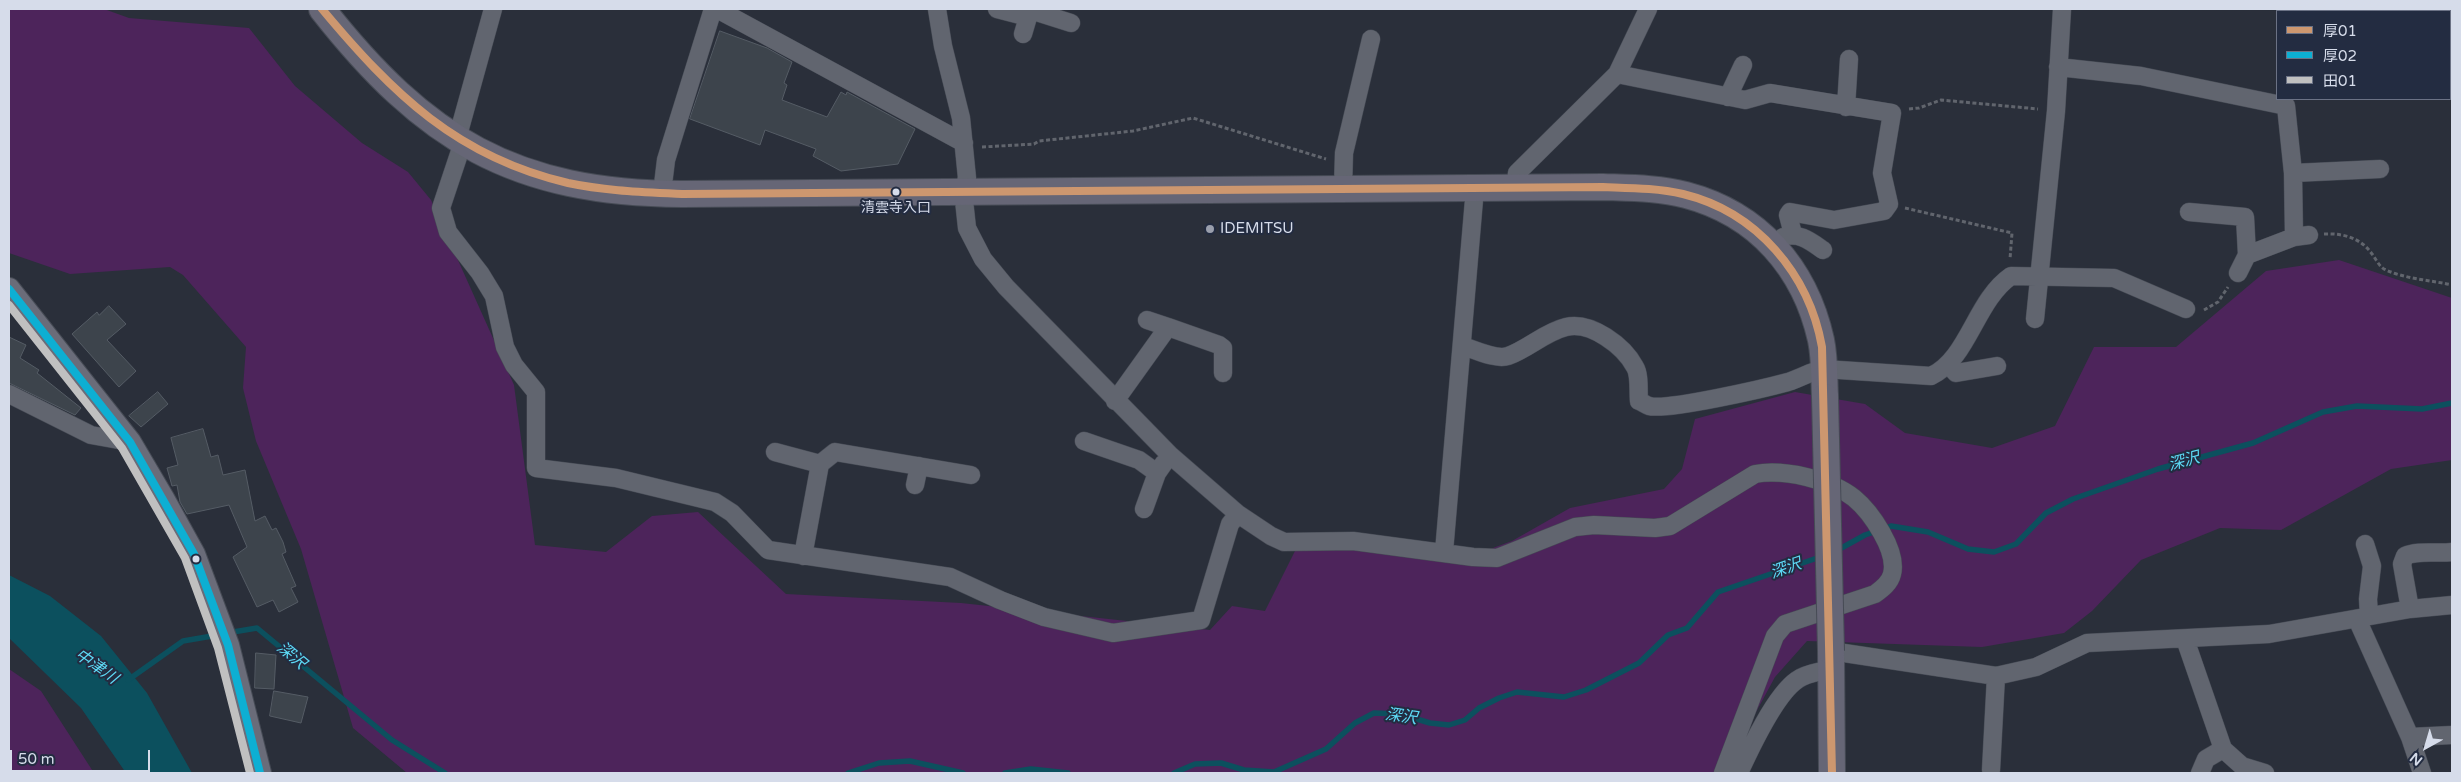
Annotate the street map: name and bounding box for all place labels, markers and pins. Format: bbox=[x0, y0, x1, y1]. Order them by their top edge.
marker: 清雲寺入口 bbox=[891, 187, 901, 197]
place label: 清雲寺入口 bbox=[861, 200, 931, 216]
place label: IDEMITSU bbox=[1220, 220, 1294, 238]
marker: IDEMITSU bbox=[1204, 223, 1216, 235]
unlabelled marker bbox=[191, 554, 201, 564]

